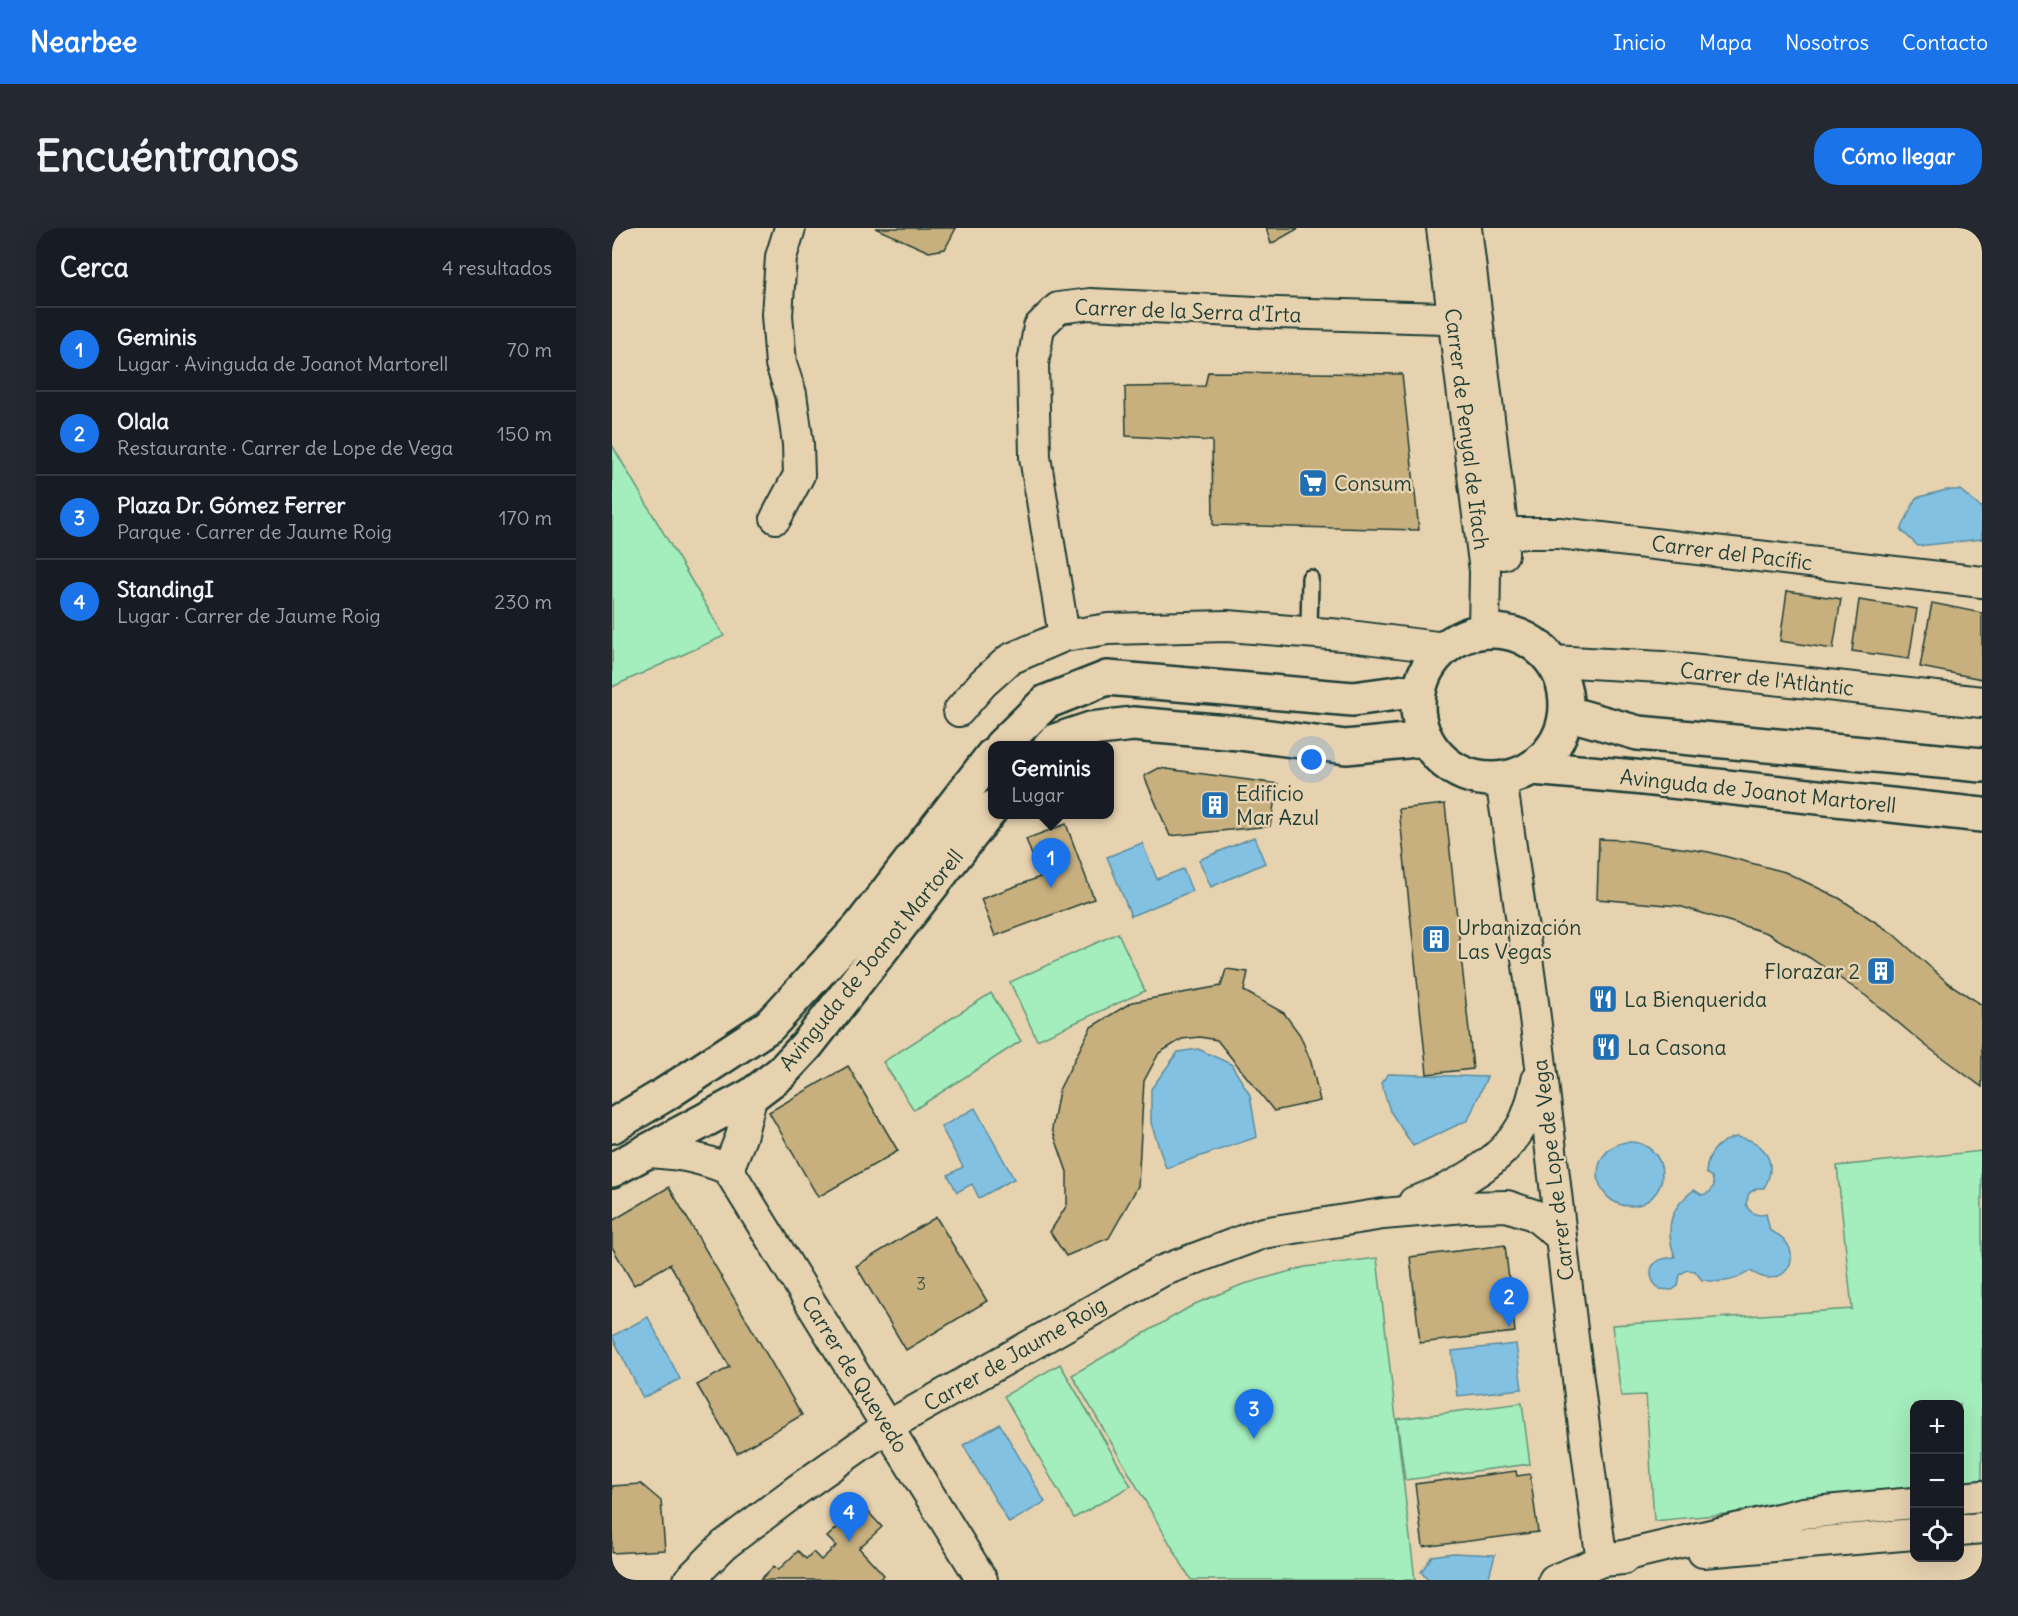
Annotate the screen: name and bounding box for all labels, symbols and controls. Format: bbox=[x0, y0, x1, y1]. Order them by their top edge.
text: Nearbee bbox=[30, 24, 137, 60]
text: Inicio bbox=[1613, 29, 1666, 56]
text: Mapa bbox=[1699, 29, 1752, 56]
text: Nosotros bbox=[1785, 29, 1869, 56]
text: Contacto bbox=[1902, 29, 1988, 56]
button: Cómo llegar bbox=[1814, 128, 1982, 185]
text: Encuéntranos bbox=[36, 130, 299, 182]
text: Cerca bbox=[60, 251, 129, 284]
text: 4 resultados bbox=[442, 255, 552, 280]
street label: Carrer de la Serra d'Irta bbox=[1074, 294, 1302, 328]
street label: Carrer de Penyal de Ifach bbox=[1439, 307, 1495, 551]
text: Geminis bbox=[117, 323, 197, 351]
text: 1 bbox=[76, 337, 83, 362]
text: 70 m bbox=[507, 337, 552, 362]
text: Lugar · Avinguda de Joanot Martorell bbox=[117, 351, 448, 376]
text: Olala bbox=[117, 407, 169, 435]
text: 2 bbox=[74, 421, 85, 446]
text: 150 m bbox=[497, 421, 552, 446]
text: Restaurante · Carrer de Lope de Vega bbox=[117, 435, 453, 460]
supermarket icon: Consum bbox=[1297, 467, 1329, 499]
place label: Consum bbox=[1334, 470, 1412, 497]
text: Plaza Dr. Gómez Ferrer bbox=[117, 491, 345, 519]
text: 3 bbox=[74, 505, 85, 530]
text: 170 m bbox=[499, 505, 552, 530]
text: Parque · Carrer de Jaume Roig bbox=[117, 519, 392, 544]
street label: Carrer del Pacífic bbox=[1650, 530, 1814, 576]
text: StandingI bbox=[117, 575, 214, 603]
text: 4 bbox=[74, 589, 85, 614]
text: 230 m bbox=[494, 589, 552, 614]
text: Lugar · Carrer de Jaume Roig bbox=[117, 603, 381, 628]
street label: Carrer de l'Atlàntic bbox=[1679, 656, 1855, 702]
popup bbox=[988, 741, 1114, 819]
your location bbox=[1297, 745, 1326, 774]
text: Geminis bbox=[1011, 754, 1091, 782]
street label: Avinguda de Joanot Martorell bbox=[1619, 763, 1897, 819]
place label: Edificio Mar Azul bbox=[1236, 780, 1319, 831]
text: Lugar bbox=[1011, 782, 1064, 807]
building icon: Edificio Mar Azul bbox=[1199, 789, 1231, 821]
pin: 1 bbox=[1032, 838, 1070, 888]
street label: Avinguda de Joanot Martorell bbox=[773, 844, 969, 1076]
place label: Urbanización Las Vegas bbox=[1457, 914, 1581, 965]
building icon: Urbanización Las Vegas bbox=[1420, 923, 1452, 955]
building icon: Florazar 2 bbox=[1865, 955, 1897, 987]
place label: Florazar 2 bbox=[1764, 958, 1860, 985]
restaurant icon: La Bienquerida bbox=[1587, 983, 1619, 1015]
place label: La Bienquerida bbox=[1624, 986, 1767, 1013]
restaurant icon: La Casona bbox=[1590, 1031, 1622, 1063]
place label: La Casona bbox=[1627, 1034, 1726, 1061]
street label: Carrer de Lope de Vega bbox=[1526, 1058, 1580, 1282]
house number: 3 bbox=[916, 1272, 926, 1295]
pin: 2 bbox=[1490, 1278, 1528, 1327]
street label: Carrer de Quevedo bbox=[796, 1290, 914, 1458]
street label: Carrer de Jaume Roig bbox=[919, 1291, 1111, 1417]
pin: 3 bbox=[1234, 1390, 1274, 1439]
map controls bbox=[1910, 1400, 1964, 1562]
button: + bbox=[1910, 1400, 1964, 1454]
button: − bbox=[1910, 1454, 1964, 1508]
pin: 4 bbox=[830, 1492, 868, 1542]
button: locate bbox=[1910, 1508, 1964, 1562]

